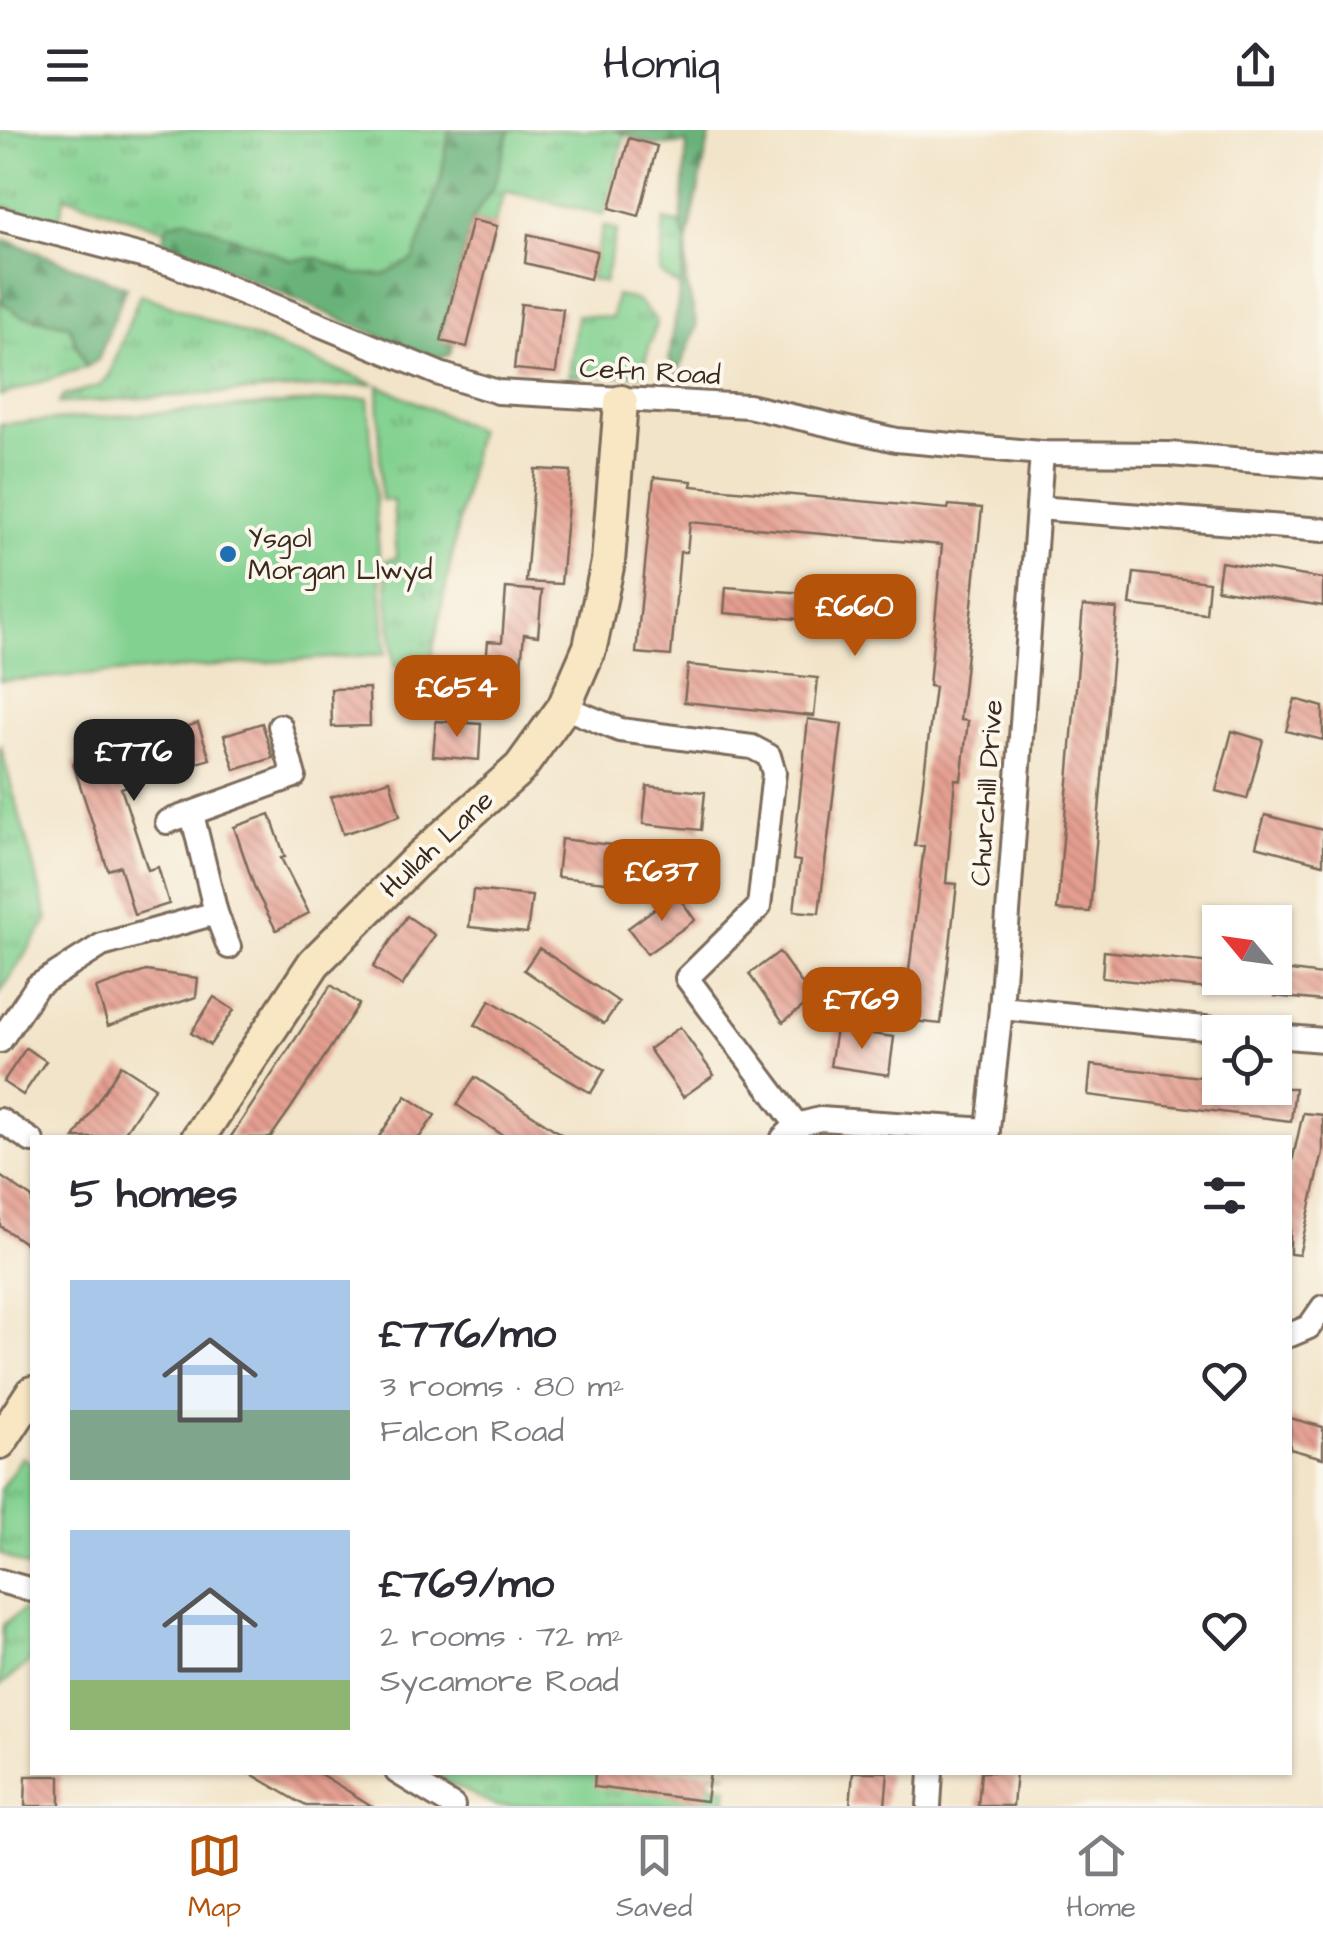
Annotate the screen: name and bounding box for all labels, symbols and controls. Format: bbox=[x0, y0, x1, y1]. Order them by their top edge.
text: Homiq bbox=[603, 34, 720, 96]
icon: menu bbox=[40, 38, 95, 93]
icon: share bbox=[1228, 38, 1283, 93]
street label: Cefn Road bbox=[579, 349, 721, 395]
place label: Ysgol Morgan Llwyd bbox=[248, 519, 432, 592]
marker: Ysgol Morgan Llwyd bbox=[217, 543, 239, 565]
pin: £660 bbox=[796, 574, 914, 659]
text: £660 bbox=[816, 584, 894, 629]
pin: £654 bbox=[398, 655, 516, 740]
text: £654 bbox=[416, 665, 498, 710]
street label: Churchill Drive bbox=[961, 699, 1013, 887]
pin: £776 bbox=[75, 719, 193, 804]
text: £776 bbox=[96, 729, 172, 774]
street label: Hullah Lane bbox=[372, 781, 502, 907]
pin: £637 bbox=[603, 839, 721, 924]
text: £637 bbox=[625, 849, 699, 894]
north arrow bbox=[1202, 905, 1292, 995]
map controls bbox=[1202, 905, 1292, 1105]
pin: £769 bbox=[803, 967, 921, 1052]
text: £769 bbox=[824, 977, 900, 1022]
button: locate bbox=[1202, 1015, 1292, 1105]
text: 5 homes bbox=[70, 1166, 237, 1224]
icon: filters bbox=[1197, 1168, 1252, 1223]
text: £776/mo bbox=[380, 1306, 556, 1364]
icon: home bbox=[150, 1320, 270, 1440]
icon: heart bbox=[1197, 1353, 1252, 1408]
text: 3 rooms · 80 m² bbox=[380, 1364, 625, 1409]
text: Falcon Road bbox=[380, 1409, 564, 1454]
text: £769/mo bbox=[380, 1556, 554, 1614]
icon: home bbox=[150, 1570, 270, 1690]
icon: heart bbox=[1197, 1603, 1252, 1658]
text: 2 rooms · 72 m² bbox=[380, 1614, 624, 1659]
text: Sycamore Road bbox=[380, 1659, 619, 1704]
tab: Map bbox=[187, 1828, 242, 1927]
tab: Saved bbox=[616, 1828, 692, 1927]
tab: Home bbox=[1066, 1828, 1136, 1927]

